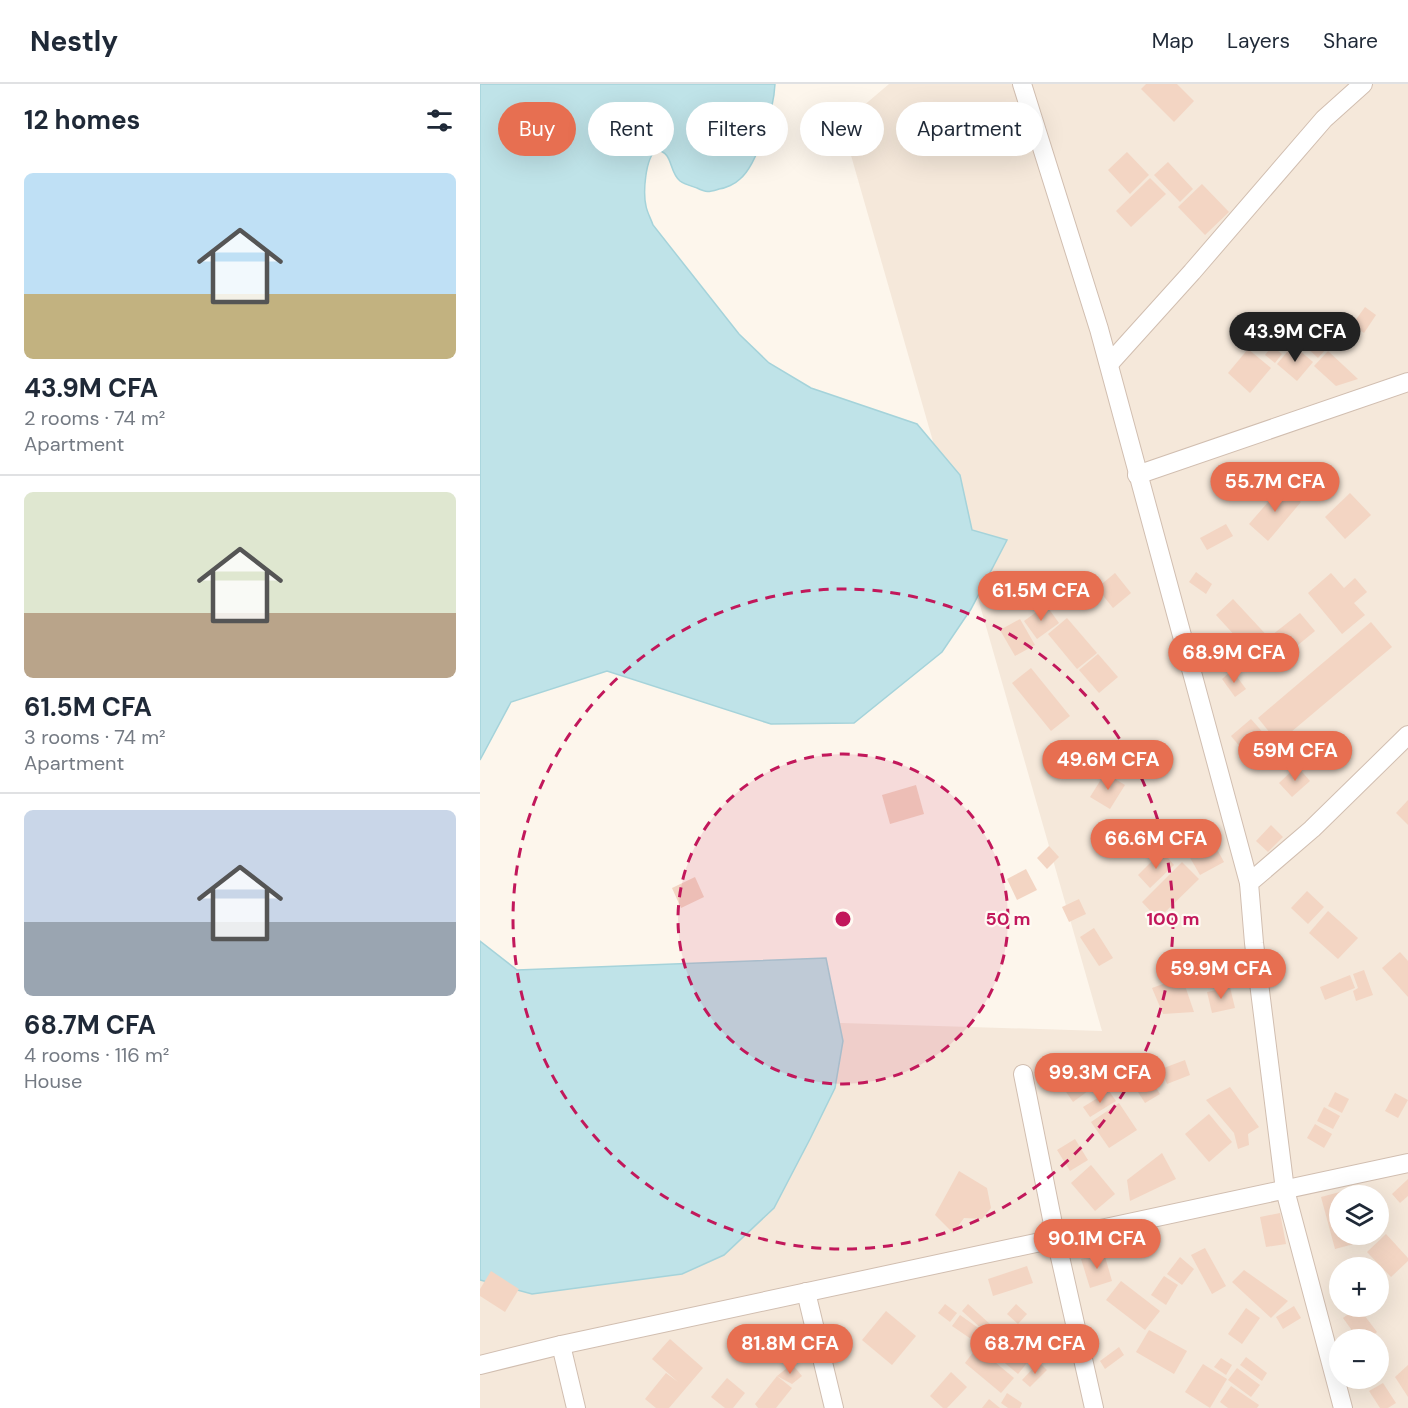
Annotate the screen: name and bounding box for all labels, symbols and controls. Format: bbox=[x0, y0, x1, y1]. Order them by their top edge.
text: Nestly bbox=[30, 23, 118, 60]
text: Map bbox=[1152, 27, 1194, 55]
text: Layers bbox=[1227, 27, 1290, 55]
text: Share bbox=[1323, 27, 1378, 55]
chip: Buy bbox=[498, 102, 576, 156]
chip: Rent bbox=[588, 102, 674, 156]
chip: Filters bbox=[686, 102, 788, 156]
chip: New bbox=[800, 102, 884, 156]
chip: Apartment bbox=[896, 102, 1043, 156]
text: 12 homes bbox=[24, 103, 140, 137]
icon: filters bbox=[423, 104, 456, 137]
icon: home bbox=[186, 212, 294, 320]
pin: 43.9M CFA bbox=[1226, 312, 1364, 363]
text: 43.9M CFA bbox=[1243, 318, 1347, 344]
text: 43.9M CFA bbox=[24, 371, 158, 405]
text: 2 rooms · 74 m² bbox=[24, 405, 165, 431]
text: Apartment bbox=[24, 431, 124, 457]
pin: 55.7M CFA bbox=[1206, 462, 1344, 513]
text: 55.7M CFA bbox=[1224, 468, 1326, 494]
icon: home bbox=[186, 531, 294, 639]
pin: 61.5M CFA bbox=[972, 571, 1110, 622]
text: 61.5M CFA bbox=[992, 577, 1090, 603]
pin: 68.9M CFA bbox=[1165, 633, 1303, 684]
text: 68.9M CFA bbox=[1182, 639, 1286, 665]
text: 61.5M CFA bbox=[24, 690, 152, 724]
text: 3 rooms · 74 m² bbox=[24, 724, 166, 750]
pin: 59M CFA bbox=[1240, 731, 1350, 782]
text: 59M CFA bbox=[1252, 737, 1338, 763]
pin: 49.6M CFA bbox=[1039, 740, 1177, 791]
text: 49.6M CFA bbox=[1056, 746, 1160, 772]
text: Apartment bbox=[24, 750, 124, 776]
pin: 66.6M CFA bbox=[1087, 819, 1225, 870]
text: 66.6M CFA bbox=[1105, 825, 1207, 851]
icon: home bbox=[186, 849, 294, 957]
text: 50 m bbox=[985, 907, 1031, 931]
text: 100 m bbox=[1146, 907, 1200, 931]
centre of rings bbox=[833, 909, 853, 929]
pin: 59.9M CFA bbox=[1152, 949, 1290, 1000]
text: 59.9M CFA bbox=[1170, 955, 1272, 981]
text: 68.7M CFA bbox=[24, 1008, 156, 1042]
text: 4 rooms · 116 m² bbox=[24, 1042, 169, 1068]
pin: 99.3M CFA bbox=[1031, 1053, 1169, 1104]
text: 99.3M CFA bbox=[1049, 1059, 1151, 1085]
text: House bbox=[24, 1068, 82, 1094]
map controls bbox=[1329, 1185, 1389, 1389]
button: layers bbox=[1329, 1185, 1389, 1245]
pin: 90.1M CFA bbox=[1028, 1219, 1166, 1270]
text: 90.1M CFA bbox=[1048, 1225, 1146, 1251]
button: + bbox=[1329, 1257, 1389, 1317]
pin: 81.8M CFA bbox=[721, 1324, 859, 1375]
pin: 68.7M CFA bbox=[966, 1324, 1104, 1375]
button: − bbox=[1329, 1329, 1389, 1389]
text: 81.8M CFA bbox=[741, 1330, 839, 1356]
text: 68.7M CFA bbox=[984, 1330, 1086, 1356]

